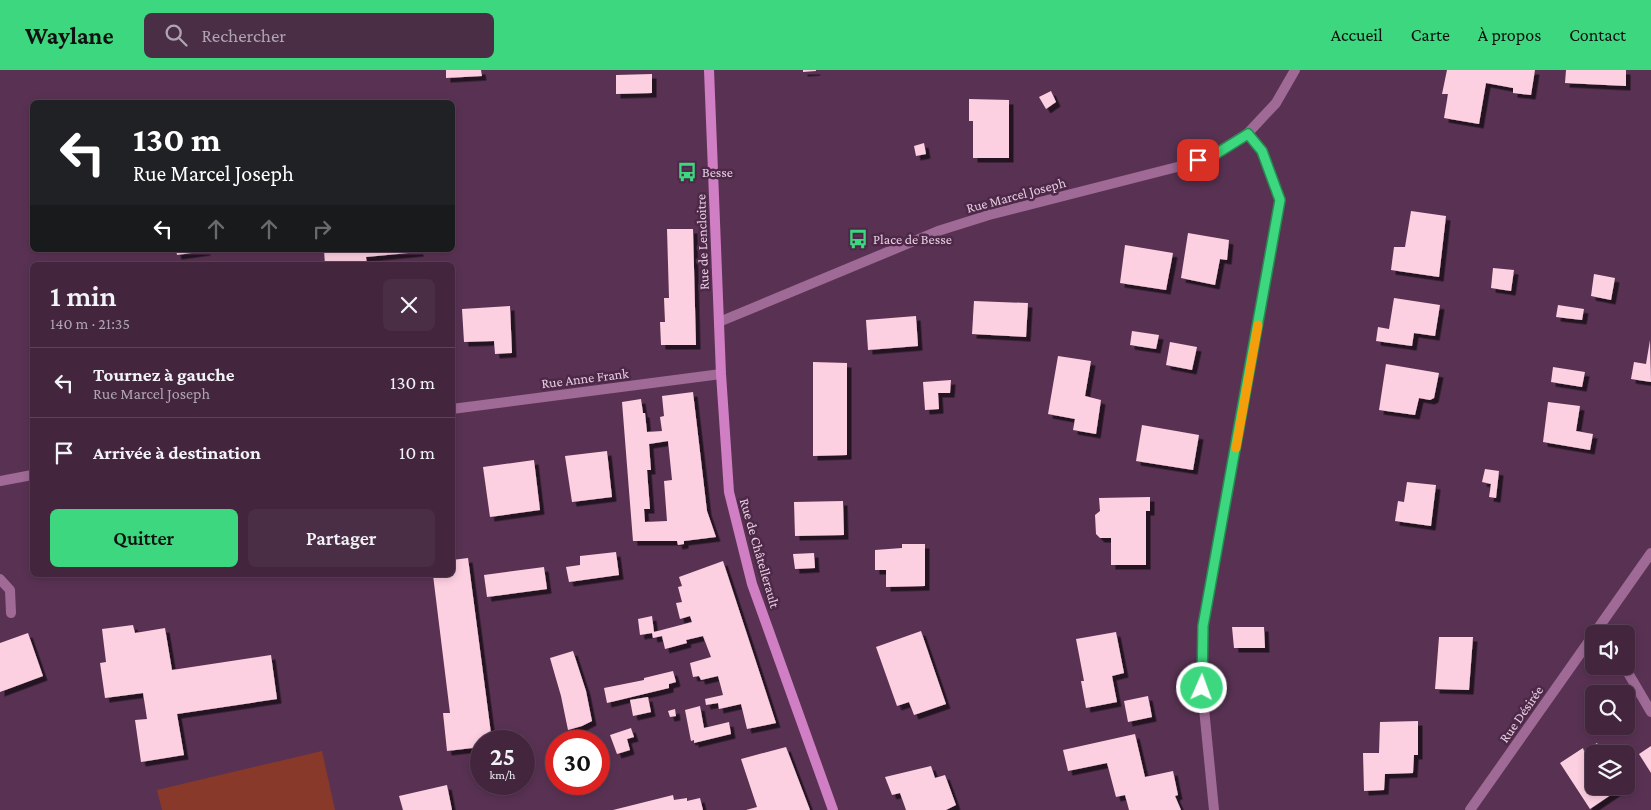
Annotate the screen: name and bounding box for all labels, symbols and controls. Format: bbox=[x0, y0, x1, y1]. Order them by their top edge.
search box bbox=[144, 13, 494, 58]
icon: search bbox=[162, 21, 190, 49]
text: Waylane bbox=[25, 22, 114, 49]
text: Rechercher bbox=[202, 25, 286, 46]
text: Accueil bbox=[1331, 25, 1383, 45]
text: Carte bbox=[1411, 25, 1450, 45]
text: À propos bbox=[1478, 25, 1541, 45]
text: Contact bbox=[1569, 25, 1626, 45]
icon: left bbox=[50, 120, 115, 185]
text: 130 m bbox=[133, 120, 221, 159]
pin bbox=[1177, 139, 1219, 181]
icon: arrive bbox=[1184, 146, 1212, 174]
text: Rue Marcel Joseph bbox=[133, 161, 294, 186]
bus stop icon: Besse bbox=[676, 161, 698, 183]
place label: Besse bbox=[702, 164, 733, 180]
street label: Rue Marcel Joseph bbox=[964, 174, 1068, 216]
street label: Rue de Lencloitre bbox=[692, 194, 712, 290]
icon: left bbox=[149, 215, 177, 243]
icon: ahead bbox=[202, 215, 230, 243]
icon: ahead bbox=[255, 215, 283, 243]
icon: right bbox=[308, 215, 336, 243]
bus stop icon: Place de Besse bbox=[847, 228, 869, 250]
place label: Place de Besse bbox=[873, 231, 952, 247]
text: 1 min bbox=[50, 279, 117, 312]
button: close bbox=[383, 279, 435, 331]
text: 140 m · 21:35 bbox=[50, 315, 130, 332]
text: Tournez à gauche bbox=[93, 364, 235, 385]
street label: Rue Anne Frank bbox=[540, 365, 630, 391]
icon: left bbox=[50, 369, 78, 397]
text: 130 m bbox=[390, 372, 435, 393]
text: Rue Marcel Joseph bbox=[93, 385, 210, 402]
icon: arrive bbox=[50, 439, 78, 467]
text: Arrivée à destination bbox=[93, 442, 261, 463]
text: 10 m bbox=[399, 442, 435, 463]
street label: Rue de Châtellerault bbox=[737, 496, 783, 610]
button: Quitter bbox=[50, 509, 238, 567]
button: Partager bbox=[248, 509, 435, 567]
map controls bbox=[1585, 625, 1635, 795]
button: sound bbox=[1585, 625, 1635, 675]
position arrow bbox=[1175, 661, 1227, 713]
street label: Rue Désirée bbox=[1496, 683, 1546, 745]
button: search bbox=[1585, 685, 1635, 735]
speed limit sign: 30 bbox=[545, 730, 610, 795]
text: 25 bbox=[490, 743, 515, 770]
button: layers bbox=[1585, 745, 1635, 795]
text: km/h bbox=[490, 768, 515, 782]

